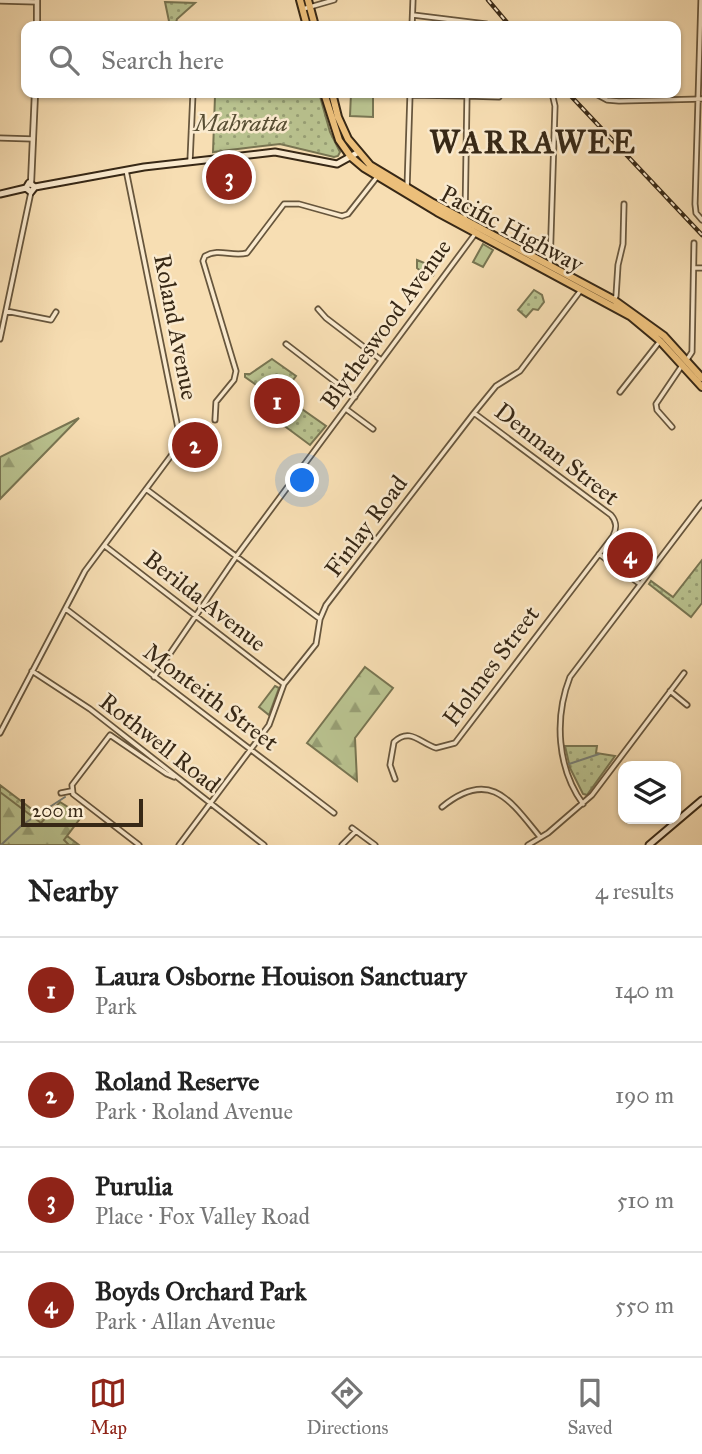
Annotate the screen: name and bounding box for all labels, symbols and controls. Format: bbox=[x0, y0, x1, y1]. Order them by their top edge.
search box bbox=[21, 21, 681, 98]
icon: search bbox=[45, 41, 83, 79]
text: Search here bbox=[101, 44, 224, 76]
park label: Mahratta bbox=[192, 108, 288, 138]
district label: WARRAWEE bbox=[429, 123, 637, 162]
pin: 3 bbox=[206, 151, 252, 203]
street label: Pacific Highway bbox=[435, 179, 589, 280]
street label: Blytheswood Avenue bbox=[314, 233, 458, 415]
street label: Roland Avenue bbox=[147, 252, 205, 402]
pin: 1 bbox=[254, 375, 300, 427]
street label: Denman Street bbox=[489, 396, 626, 512]
pin: 2 bbox=[172, 419, 218, 471]
your location bbox=[285, 463, 319, 497]
street label: Finlay Road bbox=[318, 469, 414, 583]
pin: 4 bbox=[607, 529, 653, 581]
street label: Berilda Avenue bbox=[138, 544, 272, 658]
street label: Holmes Street bbox=[436, 600, 546, 732]
street label: Monteith Street bbox=[138, 637, 285, 758]
street label: Rothwell Road bbox=[93, 686, 227, 800]
map controls bbox=[618, 761, 681, 824]
button: layers bbox=[618, 761, 681, 824]
scale bar bbox=[21, 796, 144, 828]
text: 200 m bbox=[32, 799, 84, 822]
text: Nearby bbox=[28, 873, 118, 909]
text: 4 results bbox=[595, 877, 674, 905]
text: Laura Osborne Houison Sanctuary bbox=[95, 960, 467, 992]
text: 1 bbox=[46, 976, 56, 1004]
text: 140 m bbox=[614, 976, 674, 1004]
text: Park bbox=[95, 992, 137, 1020]
text: Roland Reserve bbox=[95, 1065, 259, 1097]
text: 2 bbox=[45, 1081, 57, 1109]
text: 190 m bbox=[615, 1081, 674, 1109]
text: Park · Roland Avenue bbox=[95, 1097, 293, 1125]
text: Purulia bbox=[95, 1170, 173, 1202]
text: 3 bbox=[46, 1186, 56, 1214]
text: 510 m bbox=[617, 1186, 674, 1214]
text: Place · Fox Valley Road bbox=[95, 1202, 310, 1230]
text: Boyds Orchard Park bbox=[95, 1275, 307, 1307]
text: 4 bbox=[45, 1291, 57, 1319]
text: 550 m bbox=[615, 1291, 674, 1319]
text: Park · Allan Avenue bbox=[95, 1307, 276, 1335]
tab: Map bbox=[89, 1374, 127, 1439]
tab: Directions bbox=[306, 1374, 388, 1439]
tab: Saved bbox=[567, 1374, 613, 1439]

